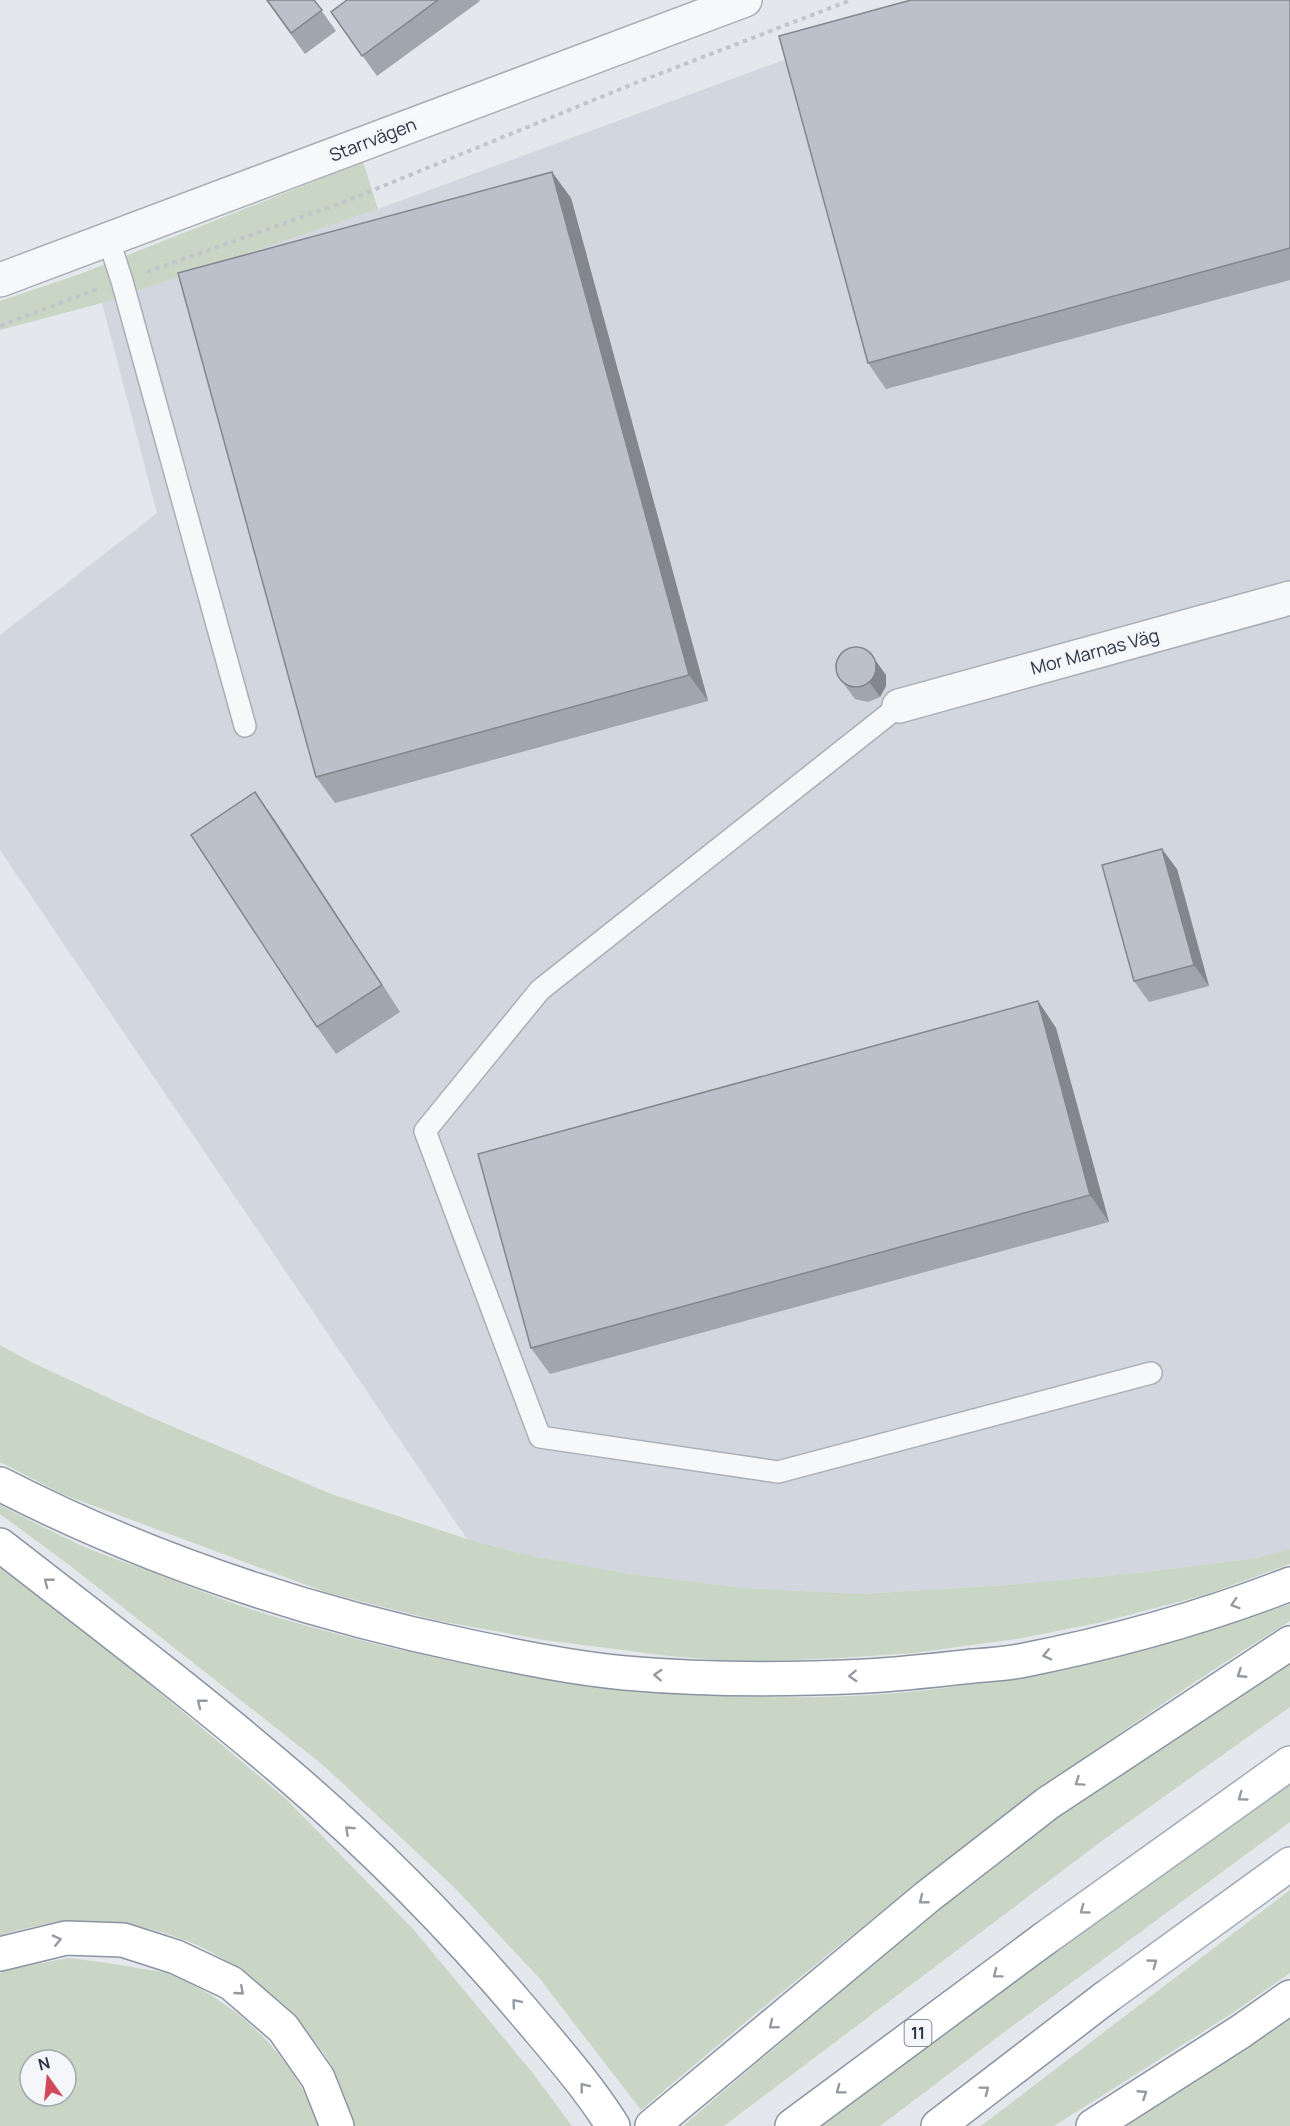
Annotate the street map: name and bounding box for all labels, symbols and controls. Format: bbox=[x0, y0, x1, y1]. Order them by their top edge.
street label: Starrvägen bbox=[326, 111, 420, 167]
street label: Mor Marnas Väg bbox=[1028, 622, 1162, 680]
one-way arrow bbox=[44, 1579, 55, 1590]
one-way arrow bbox=[1230, 1596, 1241, 1609]
one-way arrow bbox=[1042, 1647, 1052, 1660]
one-way arrow bbox=[1237, 1667, 1247, 1679]
one-way arrow bbox=[654, 1668, 663, 1681]
one-way arrow bbox=[849, 1670, 858, 1683]
one-way arrow bbox=[197, 1700, 208, 1711]
one-way arrow bbox=[1074, 1775, 1085, 1786]
one-way arrow bbox=[1238, 1790, 1249, 1801]
one-way arrow bbox=[345, 1826, 356, 1837]
one-way arrow bbox=[919, 1893, 930, 1904]
one-way arrow bbox=[1079, 1903, 1090, 1914]
one-way arrow bbox=[52, 1935, 62, 1948]
one-way arrow bbox=[1146, 1959, 1157, 1970]
one-way arrow bbox=[992, 1967, 1003, 1978]
one-way arrow bbox=[233, 1984, 244, 1995]
one-way arrow bbox=[512, 1999, 523, 2010]
one-way arrow bbox=[769, 2017, 780, 2028]
road number: 11 bbox=[904, 2020, 932, 2046]
north arrow bbox=[18, 2048, 78, 2108]
text: N bbox=[36, 2051, 53, 2076]
one-way arrow bbox=[581, 2082, 592, 2093]
one-way arrow bbox=[836, 2083, 847, 2094]
one-way arrow bbox=[978, 2087, 989, 2098]
one-way arrow bbox=[1136, 2091, 1147, 2102]

